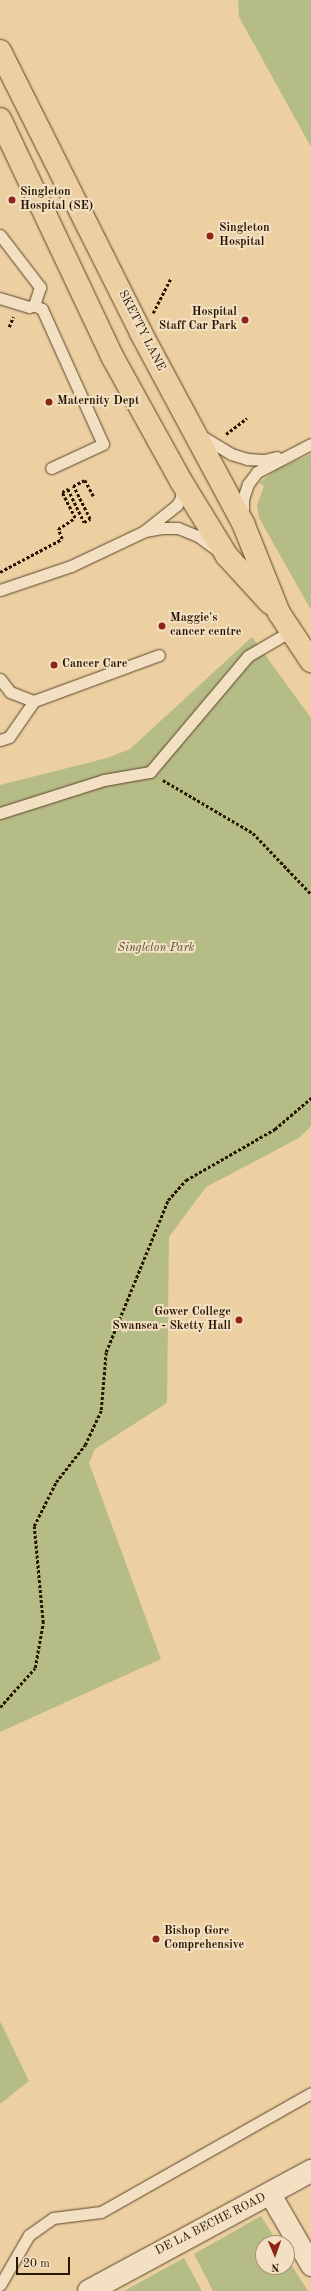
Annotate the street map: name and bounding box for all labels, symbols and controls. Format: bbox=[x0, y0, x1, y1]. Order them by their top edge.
place label: Singleton Hospital (SE) bbox=[20, 186, 93, 214]
marker: Singleton Hospital (SE) bbox=[7, 195, 17, 205]
place label: Singleton Hospital bbox=[219, 222, 270, 250]
marker: Singleton Hospital bbox=[204, 230, 216, 242]
street label: SKETTY LANE bbox=[114, 288, 168, 374]
place label: Hospital Staff Car Park bbox=[159, 306, 237, 334]
marker: Hospital Staff Car Park bbox=[240, 315, 250, 325]
place label: Maternity Dept bbox=[57, 395, 139, 409]
marker: Maternity Dept bbox=[44, 397, 54, 407]
place label: Maggie's cancer centre bbox=[170, 612, 241, 640]
marker: Maggie's cancer centre bbox=[157, 621, 167, 631]
place label: Cancer Care bbox=[62, 658, 127, 672]
marker: Cancer Care bbox=[49, 660, 59, 670]
park label: Singleton Park bbox=[118, 942, 194, 956]
place label: Gower College Swansea - Sketty Hall bbox=[112, 1306, 231, 1334]
marker: Gower College Swansea - Sketty Hall bbox=[234, 1315, 244, 1325]
place label: Bishop Gore Comprehensive bbox=[164, 1925, 244, 1953]
marker: Bishop Gore Comprehensive bbox=[151, 1934, 161, 1944]
street label: DE LA BECHE ROAD bbox=[153, 2191, 269, 2259]
north arrow bbox=[255, 2235, 295, 2275]
scale bar bbox=[18, 2249, 72, 2275]
text: 20 m bbox=[23, 2258, 50, 2270]
text: N bbox=[271, 2261, 280, 2272]

